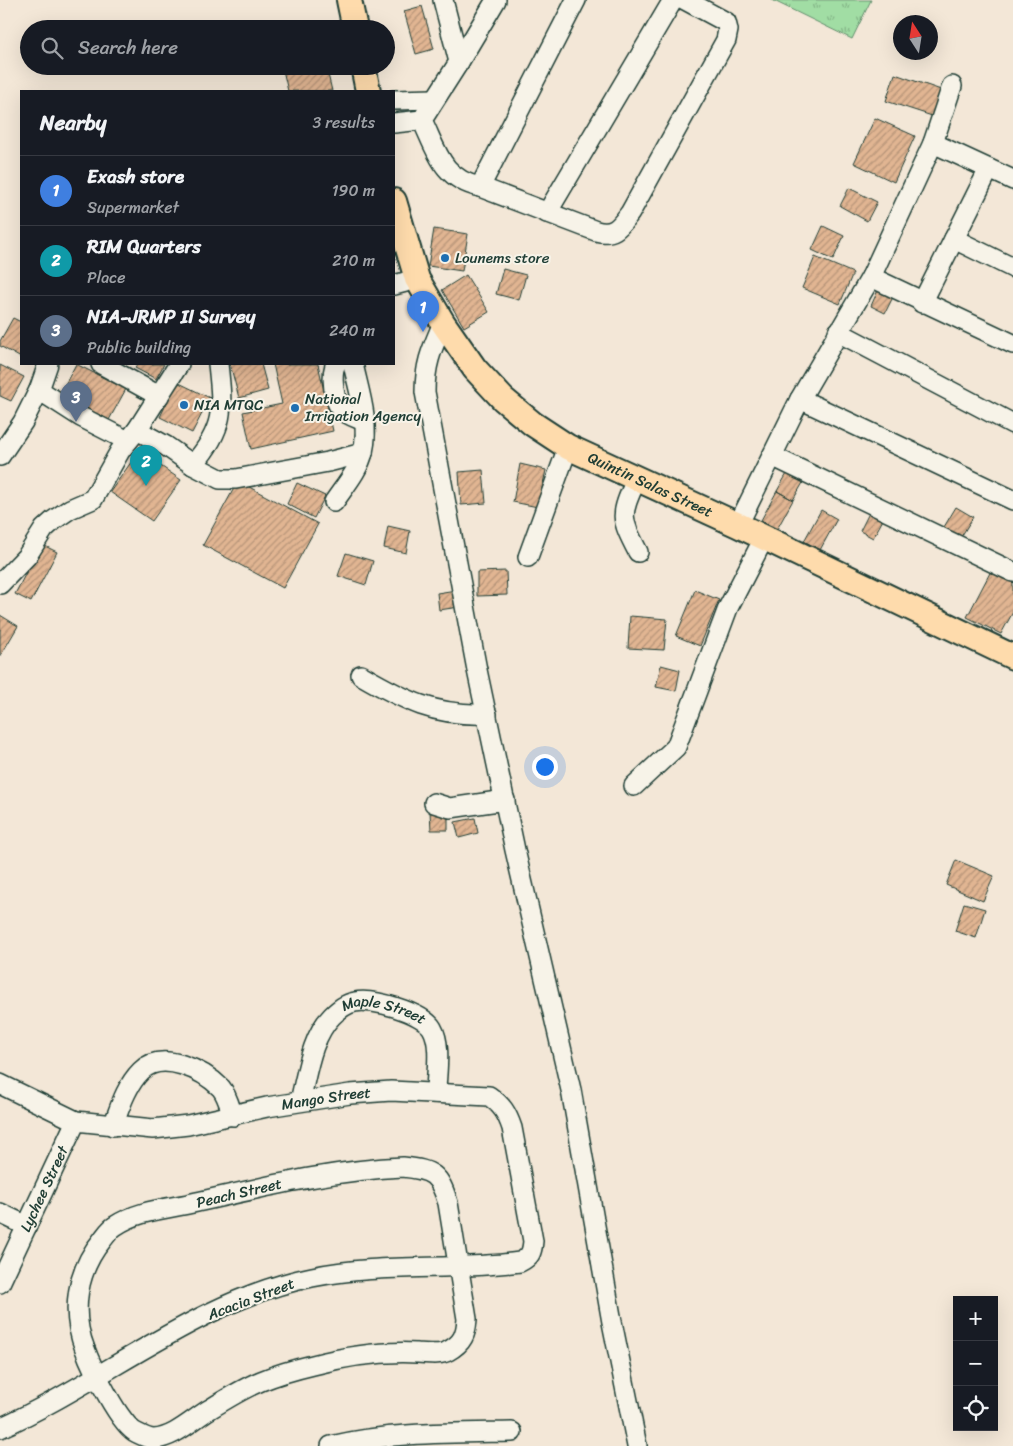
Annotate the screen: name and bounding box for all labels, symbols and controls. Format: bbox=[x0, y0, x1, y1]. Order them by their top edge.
north arrow bbox=[893, 15, 938, 60]
search box bbox=[20, 20, 395, 75]
text: Search here bbox=[78, 31, 178, 64]
icon: search bbox=[38, 34, 66, 62]
text: Nearby bbox=[40, 104, 106, 142]
text: 3 results bbox=[312, 108, 375, 137]
text: Exash store bbox=[87, 160, 184, 193]
text: 1 bbox=[53, 176, 59, 205]
text: 190 m bbox=[332, 176, 375, 205]
text: Supermarket bbox=[87, 193, 179, 222]
text: RIM Quarters bbox=[87, 230, 201, 263]
place label: Lounems store bbox=[455, 245, 550, 271]
text: 2 bbox=[51, 246, 61, 275]
text: 210 m bbox=[332, 246, 375, 275]
marker: Lounems store bbox=[439, 252, 451, 264]
text: Place bbox=[87, 263, 126, 292]
pin: 1 bbox=[407, 291, 439, 332]
text: NIA-JRMP II Survey bbox=[87, 300, 255, 333]
text: 3 bbox=[52, 316, 60, 345]
text: 240 m bbox=[329, 316, 375, 345]
text: Public building bbox=[87, 333, 191, 362]
pin: 3 bbox=[60, 381, 92, 422]
place label: National Irrigation Agency bbox=[304, 386, 421, 429]
place label: NIA MTQC bbox=[194, 392, 264, 418]
marker: NIA MTQC bbox=[178, 399, 190, 411]
marker: National Irrigation Agency bbox=[289, 402, 301, 414]
pin: 2 bbox=[130, 445, 162, 486]
street label: Quintin Salas Street bbox=[583, 445, 718, 525]
your location bbox=[532, 754, 558, 780]
street label: Maple Street bbox=[337, 988, 432, 1032]
street label: Mango Street bbox=[280, 1079, 372, 1118]
street label: Lychee Street bbox=[13, 1141, 76, 1236]
street label: Peach Street bbox=[194, 1170, 285, 1215]
street label: Acacia Street bbox=[203, 1270, 299, 1328]
map controls bbox=[953, 1296, 998, 1431]
button: + bbox=[953, 1296, 998, 1341]
button: − bbox=[953, 1341, 998, 1386]
button: locate bbox=[953, 1386, 998, 1431]

